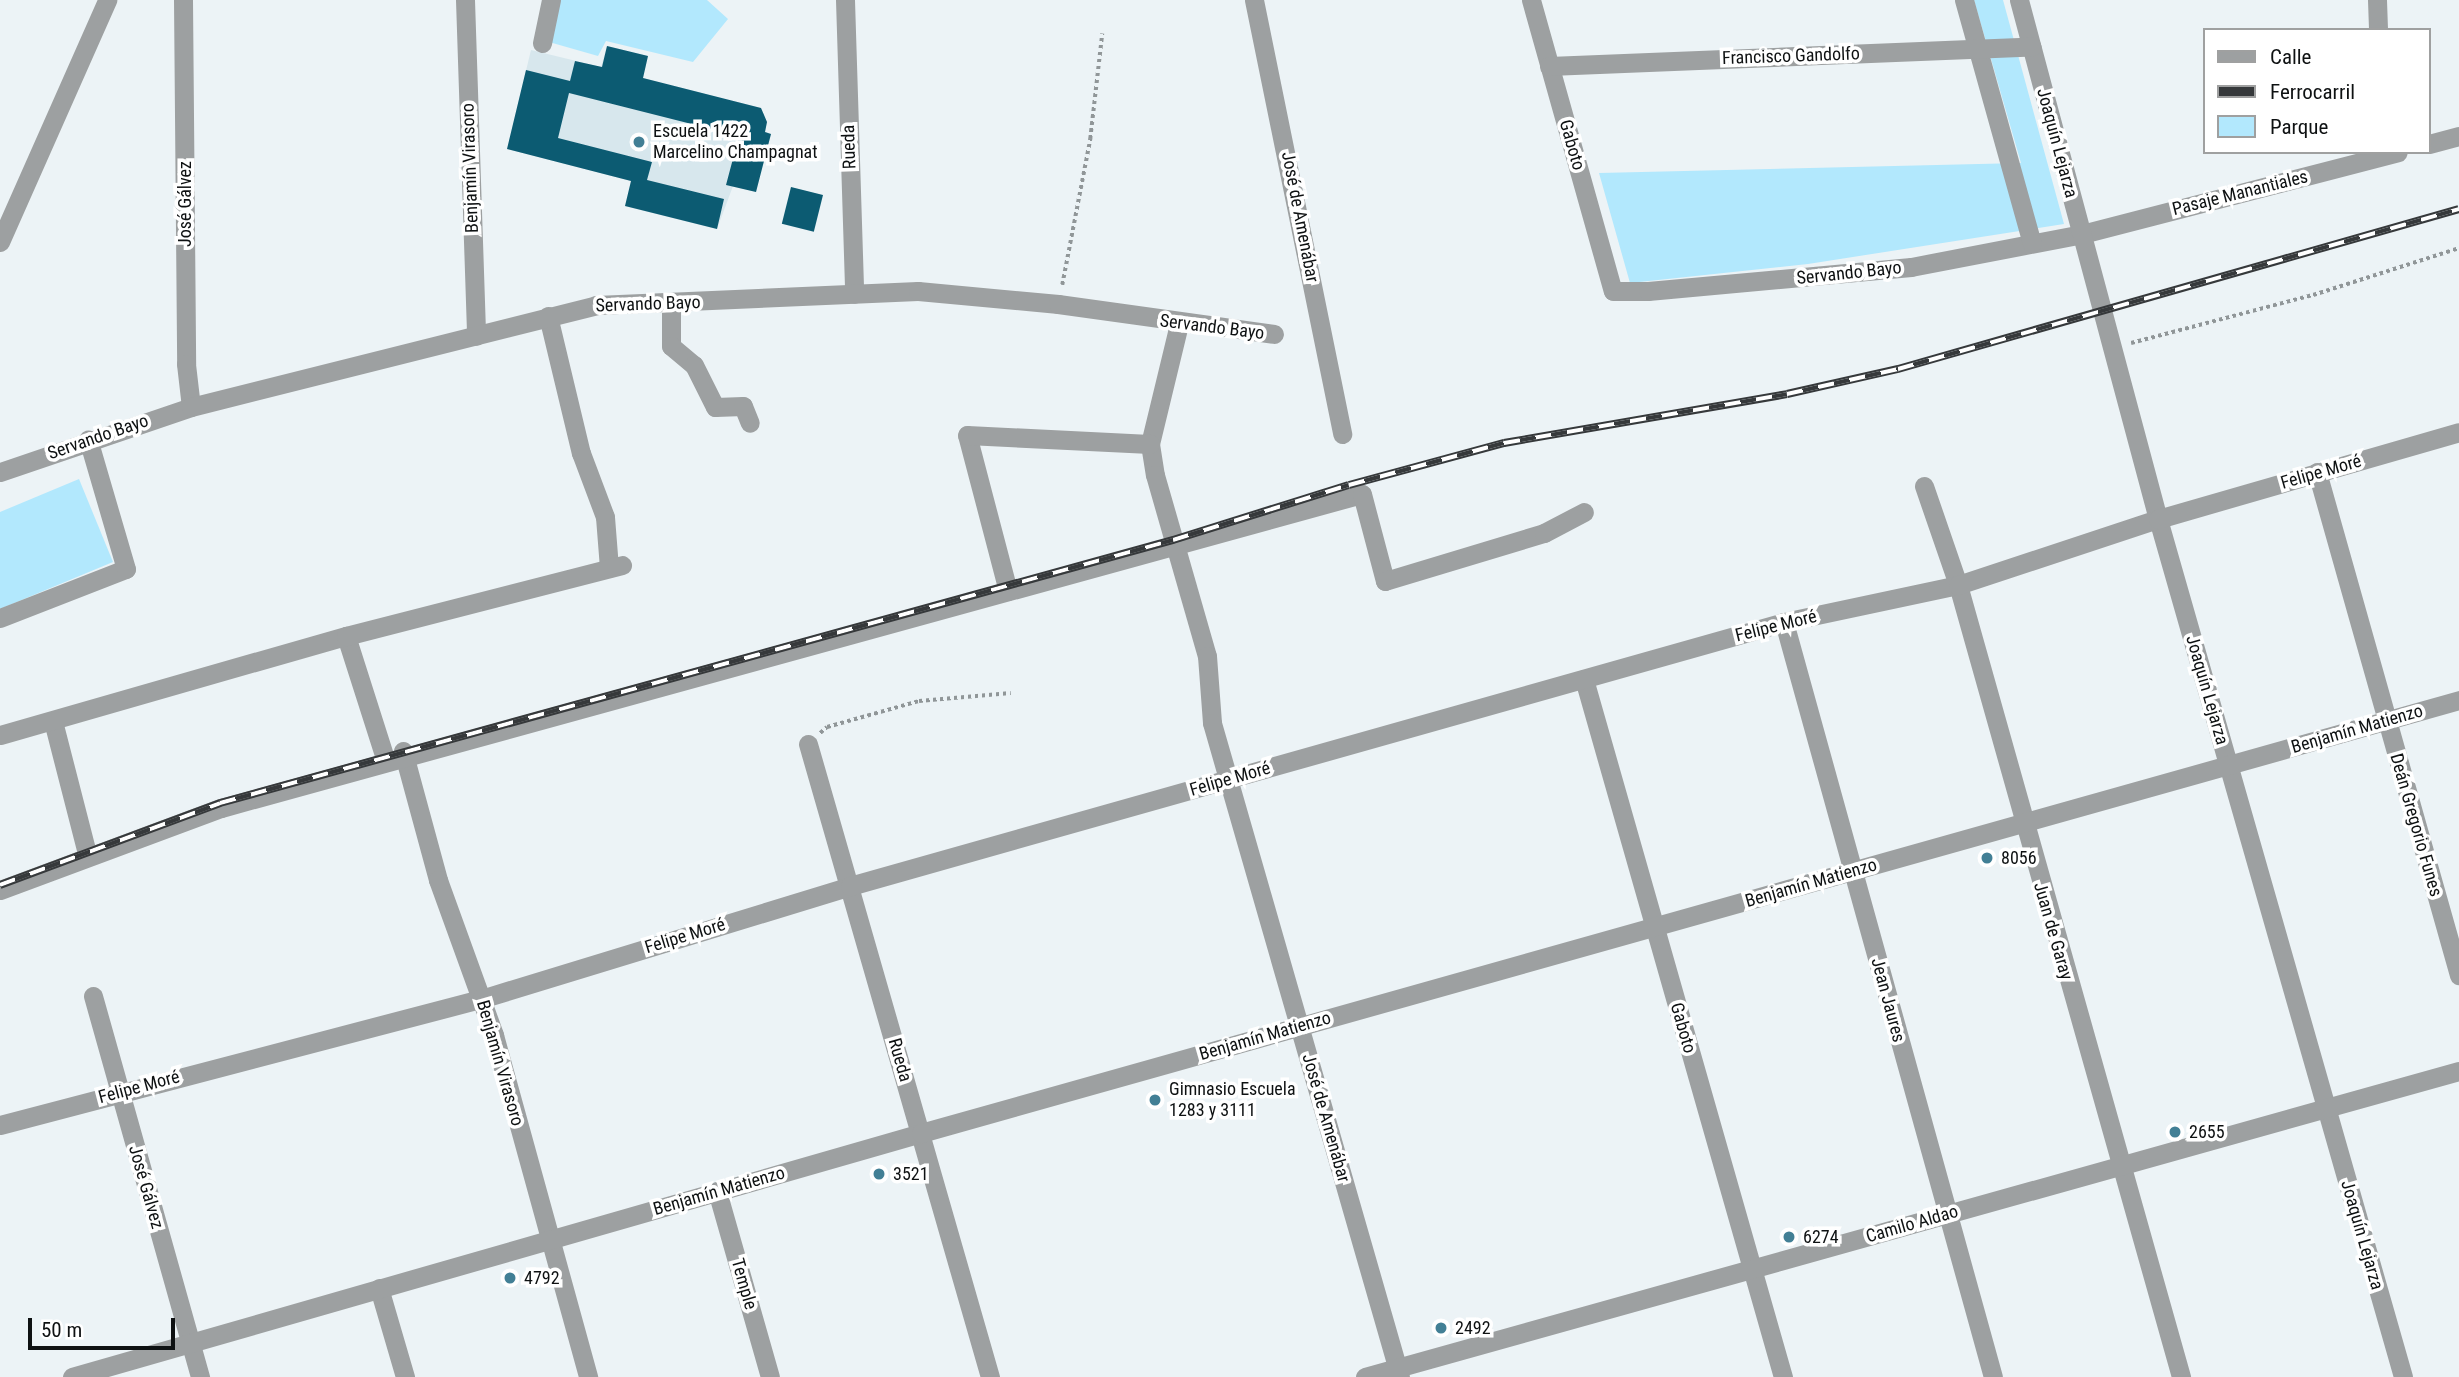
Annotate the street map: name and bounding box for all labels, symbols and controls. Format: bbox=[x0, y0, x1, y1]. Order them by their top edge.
legend bbox=[2204, 28, 2431, 154]
street label: Francisco Gandolfo bbox=[1722, 43, 1860, 69]
text: Calle bbox=[2270, 45, 2311, 69]
text: Ferrocarril bbox=[2270, 80, 2355, 104]
street label: Joaquín Lejarza bbox=[2032, 86, 2082, 200]
street label: Benjamín Virasoro bbox=[457, 103, 483, 233]
text: Parque bbox=[2270, 115, 2328, 139]
street label: Gaboto bbox=[1555, 117, 1589, 173]
place label: Escuela 1422 Marcelino Champagnat bbox=[653, 121, 818, 164]
street label: Rueda bbox=[837, 125, 861, 169]
marker: Escuela 1422 Marcelino Champagnat bbox=[631, 134, 647, 150]
street label: José de Amenábar bbox=[1277, 150, 1323, 284]
street label: José Gálvez bbox=[174, 161, 196, 247]
street label: Pasaje Manantiales bbox=[2170, 166, 2310, 220]
street label: Servando Bayo bbox=[1796, 257, 1902, 289]
street label: Servando Bayo bbox=[595, 291, 701, 317]
street label: Servando Bayo bbox=[1159, 310, 1265, 344]
street label: Servando Bayo bbox=[45, 410, 151, 464]
street label: Felipe Moré bbox=[2278, 450, 2364, 494]
street label: Felipe Moré bbox=[1733, 605, 1819, 647]
street label: Joaquín Lejarza bbox=[2181, 633, 2233, 747]
street label: Benjamín Matienzo bbox=[2289, 700, 2425, 758]
street label: Deán Gregorio Funes bbox=[2385, 751, 2447, 899]
street label: Felipe Moré bbox=[1187, 757, 1273, 801]
place label: 8056 bbox=[2001, 847, 2037, 869]
marker: 8056 bbox=[1979, 850, 1995, 866]
street label: Benjamín Matienzo bbox=[1743, 854, 1879, 912]
street label: Juan de Garay bbox=[2029, 880, 2077, 982]
street label: Felipe Moré bbox=[642, 914, 728, 958]
street label: Jean Jaures bbox=[1866, 955, 1910, 1045]
street label: Benjamín Virasoro bbox=[472, 998, 528, 1128]
street label: Gaboto bbox=[1666, 1000, 1700, 1056]
street label: Benjamín Matienzo bbox=[1197, 1007, 1333, 1065]
street label: Rueda bbox=[884, 1036, 916, 1084]
street label: José de Amenábar bbox=[1297, 1051, 1355, 1185]
street label: Felipe Moré bbox=[96, 1066, 182, 1108]
place label: Gimnasio Escuela 1283 y 3111 bbox=[1169, 1079, 1296, 1122]
marker: Gimnasio Escuela 1283 y 3111 bbox=[1147, 1092, 1163, 1108]
place label: 2655 bbox=[2189, 1121, 2225, 1143]
marker: 2655 bbox=[2167, 1124, 2183, 1140]
street label: José Gálvez bbox=[124, 1143, 168, 1231]
street label: Benjamín Matienzo bbox=[651, 1162, 787, 1220]
place label: 3521 bbox=[893, 1163, 929, 1185]
marker: 3521 bbox=[871, 1166, 887, 1182]
street label: Joaquín Lejarza bbox=[2336, 1178, 2388, 1292]
street label: Camilo Aldao bbox=[1863, 1201, 1961, 1247]
place label: 6274 bbox=[1803, 1226, 1839, 1248]
marker: 6274 bbox=[1781, 1229, 1797, 1245]
street label: Temple bbox=[726, 1256, 762, 1312]
place label: 4792 bbox=[524, 1267, 560, 1289]
marker: 4792 bbox=[502, 1270, 518, 1286]
scale bar bbox=[32, 1304, 178, 1348]
place label: 2492 bbox=[1455, 1317, 1491, 1339]
text: 50 m bbox=[41, 1318, 82, 1342]
marker: 2492 bbox=[1433, 1320, 1449, 1336]

